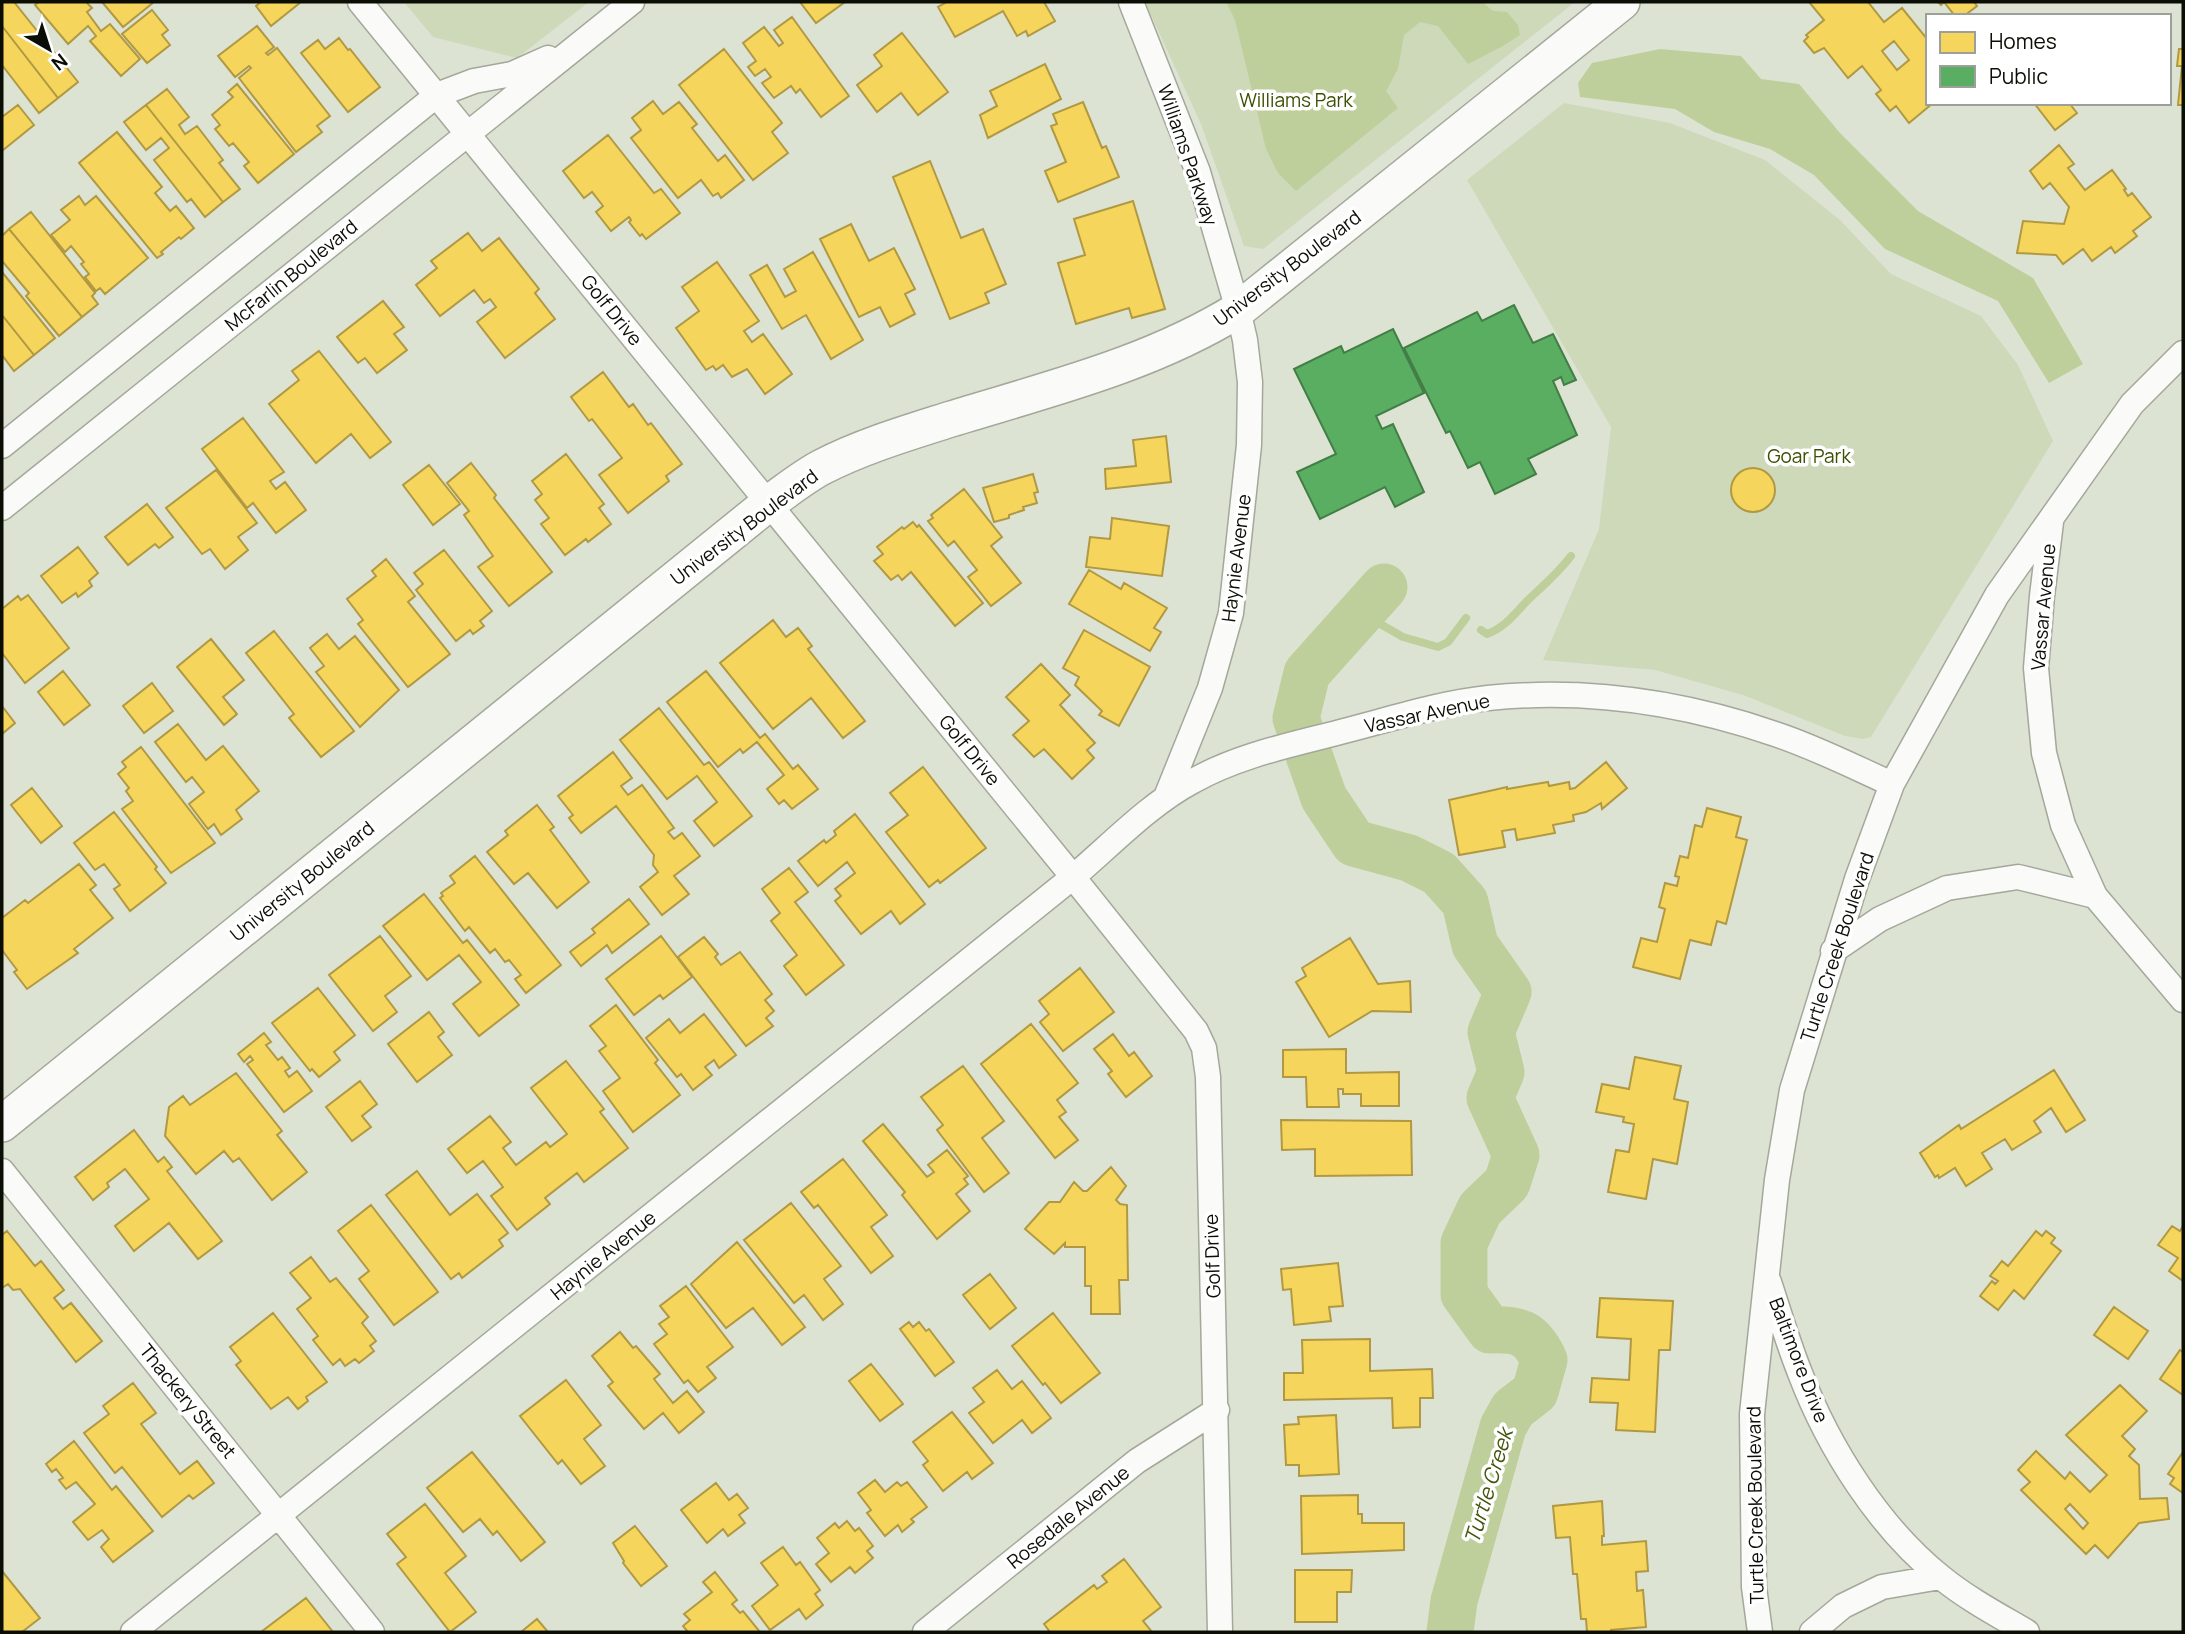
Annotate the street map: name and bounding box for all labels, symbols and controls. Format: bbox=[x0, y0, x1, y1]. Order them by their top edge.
north arrow bbox=[14, 14, 84, 84]
legend bbox=[1926, 14, 2171, 105]
text: Homes bbox=[1989, 27, 2057, 55]
text: N bbox=[46, 48, 73, 77]
text: Public bbox=[1989, 62, 2048, 90]
street label: Williams Parkway bbox=[1152, 81, 1224, 229]
park label: Williams Park bbox=[1239, 87, 1353, 113]
street label: University Boulevard bbox=[1208, 204, 1366, 332]
street label: McFarlin Boulevard bbox=[219, 213, 363, 337]
street label: Golf Drive bbox=[575, 269, 649, 351]
park label: Goar Park bbox=[1767, 443, 1851, 469]
street label: University Boulevard bbox=[665, 463, 823, 591]
street label: Haynie Avenue bbox=[1215, 493, 1257, 623]
street label: Vassar Avenue bbox=[2024, 542, 2062, 672]
street label: Vassar Avenue bbox=[1362, 687, 1492, 739]
street label: Golf Drive bbox=[933, 709, 1007, 791]
street label: University Boulevard bbox=[225, 815, 379, 947]
street label: Turtle Creek Boulevard bbox=[1794, 849, 1880, 1045]
street label: Haynie Avenue bbox=[545, 1204, 661, 1306]
street label: Golf Drive bbox=[1198, 1214, 1226, 1298]
street label: Baltimore Drive bbox=[1763, 1294, 1835, 1426]
street label: Thackery Street bbox=[134, 1338, 242, 1464]
street label: Turtle Creek Boulevard bbox=[1740, 1406, 1770, 1604]
water label: Turtle Creek bbox=[1457, 1423, 1519, 1547]
street label: Rosedale Avenue bbox=[1001, 1460, 1135, 1574]

